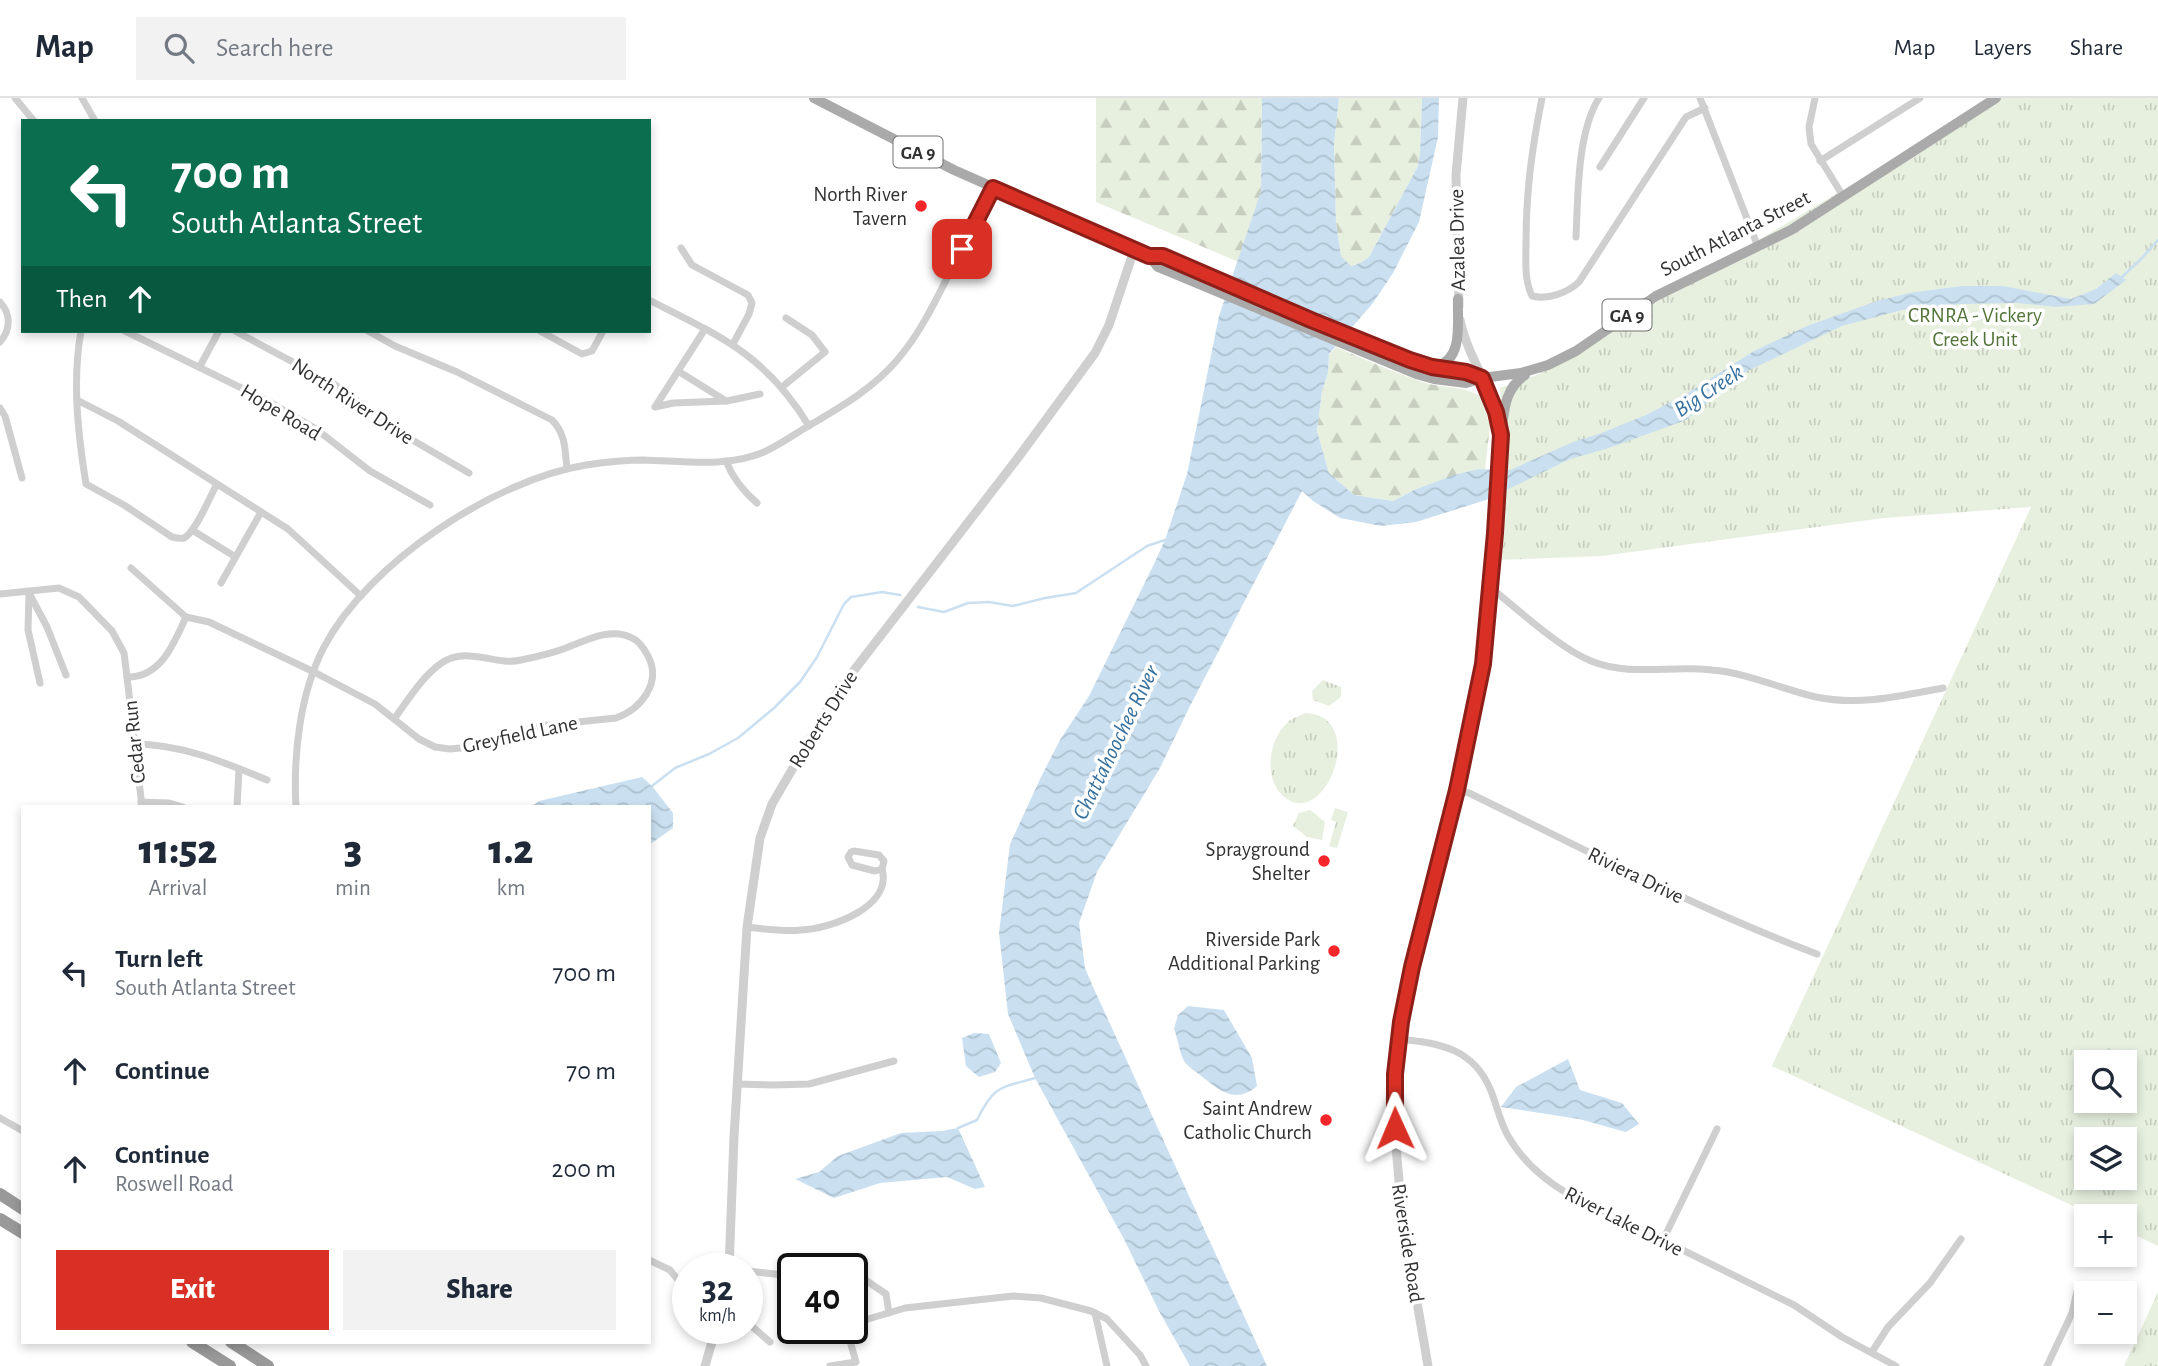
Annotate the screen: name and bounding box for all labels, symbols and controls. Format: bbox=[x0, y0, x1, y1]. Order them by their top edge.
search box bbox=[136, 17, 626, 80]
icon: search bbox=[160, 29, 198, 67]
text: Map bbox=[35, 31, 94, 64]
text: Search here bbox=[216, 35, 334, 61]
text: Map bbox=[1893, 36, 1935, 60]
text: Layers bbox=[1973, 36, 2032, 60]
text: Share bbox=[2070, 36, 2123, 60]
road number: GA 9 bbox=[894, 136, 942, 168]
icon: left bbox=[56, 147, 147, 238]
text: 700 m bbox=[171, 149, 290, 198]
place label: North River Tavern bbox=[813, 184, 907, 229]
street label: South Atlanta Street bbox=[1657, 187, 1814, 280]
street label: Azalea Drive bbox=[1446, 189, 1469, 291]
marker: North River Tavern bbox=[913, 198, 929, 214]
text: South Atlanta Street bbox=[171, 207, 422, 239]
pin bbox=[932, 219, 992, 279]
icon: arrive bbox=[943, 230, 981, 268]
icon: ahead bbox=[121, 280, 159, 318]
text: Then bbox=[56, 286, 107, 312]
road number: GA 9 bbox=[1602, 300, 1652, 330]
park label: CRNRA - Vickery Creek Unit bbox=[1908, 305, 2042, 350]
street label: North River Drive bbox=[288, 354, 417, 449]
water label: Big Creek bbox=[1670, 361, 1748, 422]
street label: Hope Road bbox=[237, 380, 325, 445]
water label: Chattahoochee River bbox=[1069, 661, 1164, 824]
street label: Roberts Drive bbox=[785, 667, 861, 772]
street label: Cedar Run bbox=[120, 699, 149, 785]
street label: Greyfield Lane bbox=[461, 712, 580, 757]
text: 11:52 bbox=[138, 829, 218, 871]
text: 3 bbox=[344, 829, 362, 871]
text: 1.2 bbox=[488, 829, 533, 871]
place label: Sprayground Shelter bbox=[1206, 839, 1310, 884]
street label: Riviera Drive bbox=[1585, 843, 1687, 908]
marker: Sprayground Shelter bbox=[1316, 853, 1332, 869]
text: Arrival bbox=[148, 877, 208, 900]
text: min bbox=[335, 877, 371, 900]
text: km bbox=[496, 877, 525, 900]
place label: Riverside Park Additional Parking bbox=[1168, 929, 1321, 974]
marker: Riverside Park Additional Parking bbox=[1326, 943, 1342, 959]
text: Turn left bbox=[115, 946, 203, 972]
icon: left bbox=[56, 954, 94, 992]
text: 700 m bbox=[553, 960, 616, 986]
text: South Atlanta Street bbox=[115, 977, 296, 1000]
map controls bbox=[2074, 1050, 2137, 1344]
button: search bbox=[2074, 1050, 2137, 1113]
icon: ahead bbox=[56, 1052, 94, 1090]
text: Continue bbox=[115, 1058, 210, 1084]
text: 70 m bbox=[566, 1058, 616, 1084]
position arrow bbox=[1358, 1091, 1432, 1165]
place label: Saint Andrew Catholic Church bbox=[1184, 1098, 1312, 1143]
marker: Saint Andrew Catholic Church bbox=[1318, 1112, 1334, 1128]
button: layers bbox=[2074, 1127, 2137, 1190]
text: Continue bbox=[115, 1142, 210, 1168]
icon: ahead bbox=[56, 1150, 94, 1188]
text: 200 m bbox=[552, 1156, 616, 1182]
text: Roswell Road bbox=[115, 1173, 233, 1196]
street label: Riverside Road bbox=[1388, 1182, 1427, 1304]
street label: River Lake Drive bbox=[1561, 1183, 1686, 1260]
button: + bbox=[2074, 1204, 2137, 1267]
button: Exit bbox=[56, 1250, 329, 1330]
button: Share bbox=[343, 1250, 616, 1330]
speed limit sign: 40 bbox=[777, 1253, 868, 1344]
text: 32 bbox=[702, 1272, 733, 1307]
button: − bbox=[2074, 1281, 2137, 1344]
text: km/h bbox=[699, 1307, 736, 1325]

